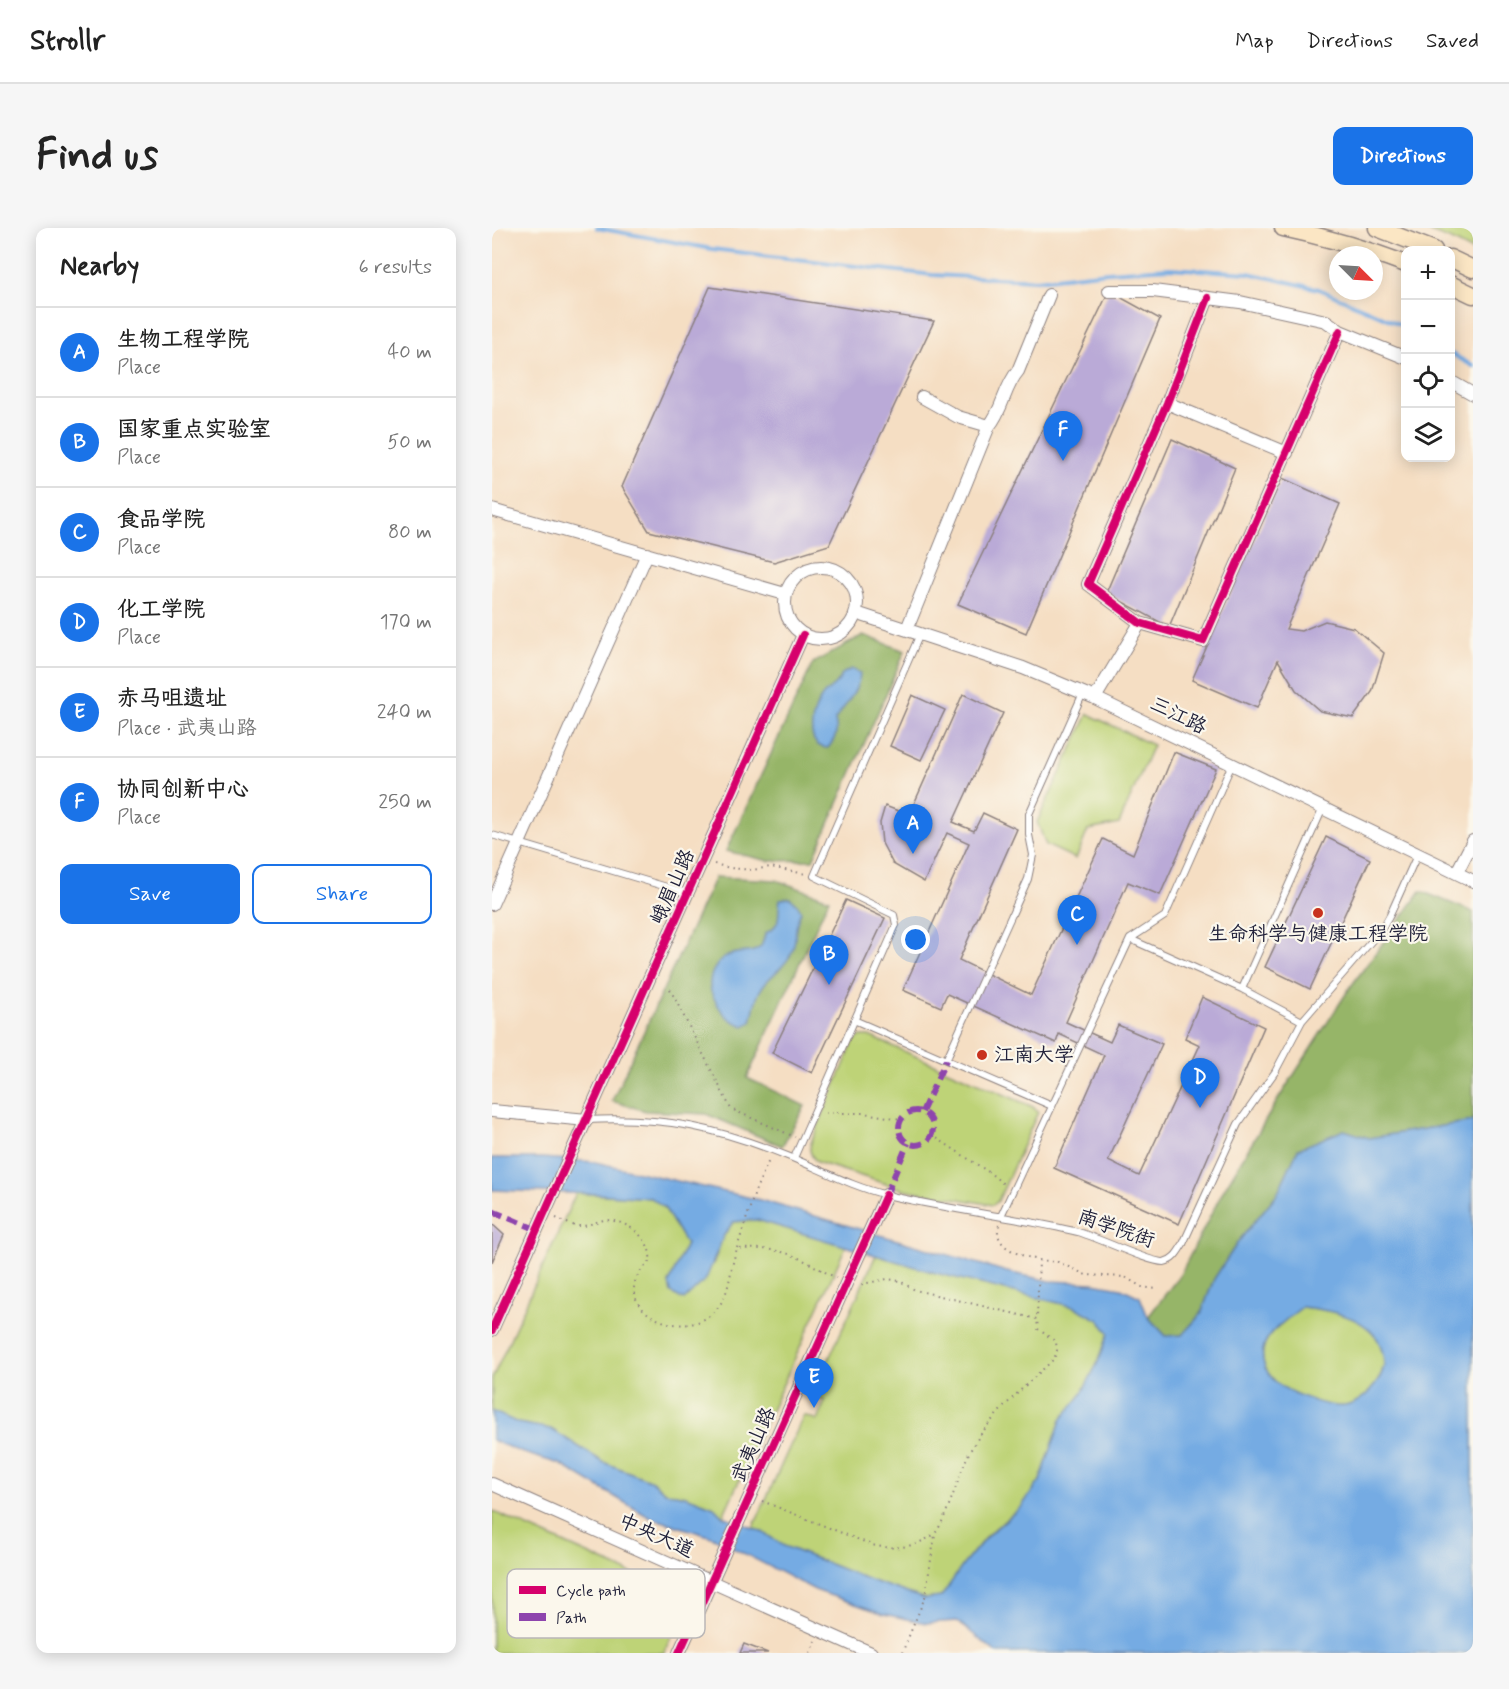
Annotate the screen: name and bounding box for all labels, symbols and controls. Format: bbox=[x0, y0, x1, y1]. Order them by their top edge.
text: Strollr bbox=[30, 23, 105, 60]
text: Map bbox=[1235, 27, 1274, 55]
text: Directions bbox=[1307, 27, 1393, 55]
text: Saved bbox=[1426, 27, 1479, 55]
button: Directions bbox=[1333, 127, 1473, 185]
text: Find us bbox=[36, 129, 158, 184]
north arrow bbox=[1329, 246, 1383, 300]
map controls bbox=[1401, 246, 1455, 462]
button: + bbox=[1401, 246, 1455, 300]
text: Nearby bbox=[60, 250, 139, 284]
text: 6 results bbox=[359, 254, 432, 281]
button: − bbox=[1401, 300, 1455, 354]
text: 生物工程学院 bbox=[117, 326, 249, 354]
text: A bbox=[73, 339, 86, 366]
text: 40 m bbox=[388, 339, 432, 366]
text: Place bbox=[117, 354, 161, 381]
button: locate bbox=[1401, 354, 1455, 408]
button: layers bbox=[1401, 408, 1455, 462]
pin: F bbox=[1044, 412, 1082, 461]
text: 国家重点实验室 bbox=[117, 416, 271, 444]
text: B bbox=[73, 429, 86, 456]
text: 50 m bbox=[387, 429, 432, 456]
text: Place bbox=[117, 444, 161, 471]
text: 食品学院 bbox=[117, 506, 205, 534]
text: C bbox=[72, 519, 87, 546]
text: 80 m bbox=[388, 519, 432, 546]
text: Place bbox=[117, 534, 161, 561]
text: 化工学院 bbox=[117, 596, 205, 624]
text: D bbox=[73, 609, 86, 636]
text: 170 m bbox=[380, 609, 432, 636]
text: Place bbox=[117, 624, 161, 651]
text: 赤马咀遗址 bbox=[117, 685, 227, 713]
street label: 三江路 bbox=[1145, 691, 1212, 742]
text: E bbox=[74, 699, 85, 726]
text: 240 m bbox=[377, 699, 432, 726]
text: Place · 武夷山路 bbox=[117, 715, 256, 742]
text: 协同创新中心 bbox=[117, 776, 249, 804]
text: F bbox=[74, 789, 85, 816]
text: 250 m bbox=[378, 789, 432, 816]
text: Place bbox=[117, 804, 161, 831]
pin: A bbox=[894, 804, 932, 854]
street label: 峨眉山路 bbox=[644, 844, 702, 929]
button: Save bbox=[60, 864, 240, 924]
button: Share bbox=[252, 864, 432, 924]
pin: C bbox=[1058, 896, 1096, 945]
marker: 生命科学与健康工程学院 bbox=[1311, 906, 1325, 920]
place label: 生命科学与健康工程学院 bbox=[1208, 921, 1428, 948]
your location bbox=[901, 925, 930, 954]
pin: B bbox=[810, 936, 848, 985]
place label: 江南大学 bbox=[994, 1042, 1074, 1069]
marker: 江南大学 bbox=[975, 1048, 989, 1062]
pin: D bbox=[1180, 1058, 1220, 1108]
street label: 南学院街 bbox=[1074, 1203, 1158, 1255]
pin: E bbox=[794, 1358, 834, 1408]
street label: 武夷山路 bbox=[725, 1402, 783, 1487]
street label: 中央大道 bbox=[614, 1507, 698, 1565]
legend bbox=[507, 1569, 705, 1638]
text: Cycle path bbox=[556, 1581, 626, 1602]
text: Path bbox=[556, 1608, 587, 1629]

